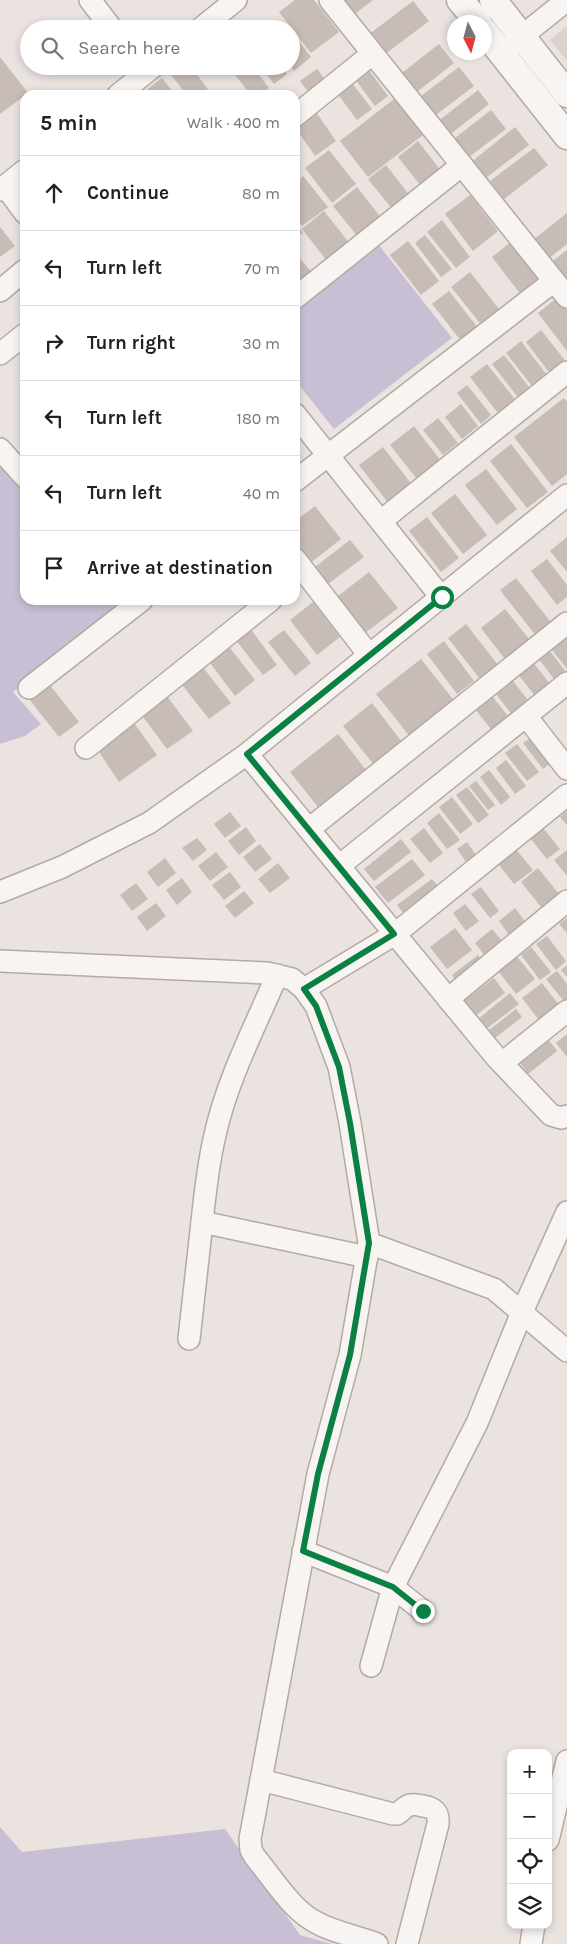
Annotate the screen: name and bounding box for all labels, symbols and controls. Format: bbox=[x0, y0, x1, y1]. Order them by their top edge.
north arrow bbox=[447, 15, 492, 60]
search box bbox=[20, 20, 300, 75]
icon: search bbox=[38, 34, 66, 62]
text: Search here bbox=[78, 37, 180, 59]
text: 5 min bbox=[40, 111, 97, 135]
text: Walk · 400 m bbox=[187, 113, 280, 132]
icon: ahead bbox=[40, 179, 68, 207]
text: Continue bbox=[87, 182, 169, 204]
text: 80 m bbox=[242, 184, 280, 203]
icon: left bbox=[40, 254, 68, 282]
text: Turn left bbox=[87, 257, 162, 279]
text: 70 m bbox=[244, 259, 280, 278]
icon: right bbox=[40, 329, 68, 357]
text: Turn right bbox=[87, 332, 176, 354]
text: 30 m bbox=[242, 334, 280, 353]
icon: left bbox=[40, 404, 68, 432]
text: Turn left bbox=[87, 407, 162, 429]
text: 180 m bbox=[237, 409, 280, 428]
icon: left bbox=[40, 479, 68, 507]
text: Turn left bbox=[87, 482, 162, 504]
text: 40 m bbox=[243, 484, 280, 503]
icon: arrive bbox=[40, 554, 68, 582]
text: Arrive at destination bbox=[87, 557, 273, 579]
route start bbox=[431, 586, 454, 609]
route end bbox=[412, 1600, 435, 1623]
map controls bbox=[507, 1749, 552, 1929]
button: + bbox=[507, 1749, 552, 1794]
button: − bbox=[507, 1794, 552, 1839]
button: locate bbox=[507, 1839, 552, 1884]
button: layers bbox=[507, 1884, 552, 1929]

